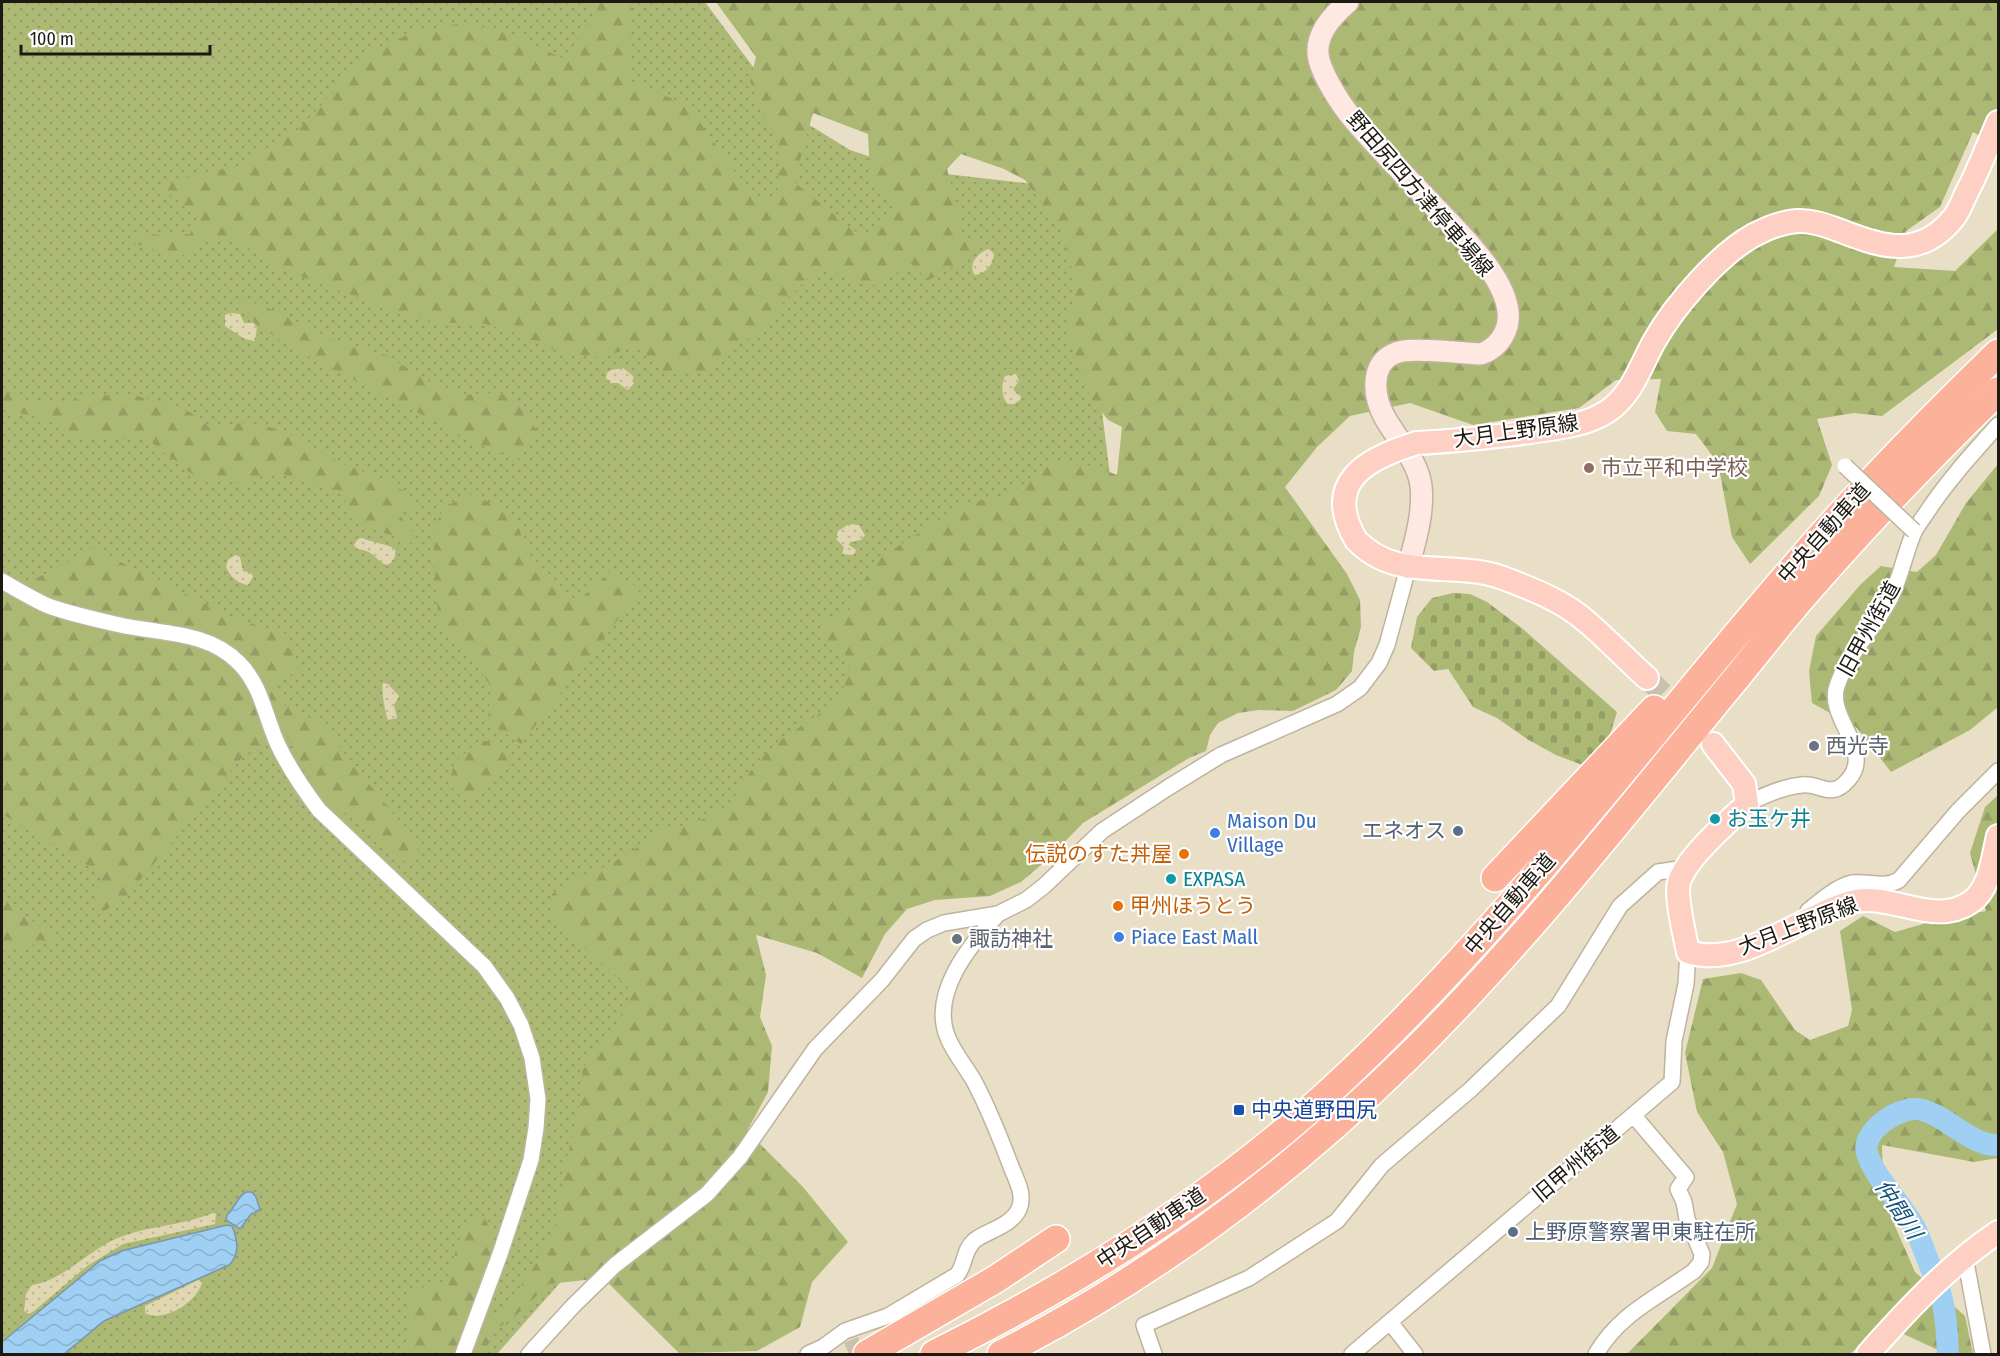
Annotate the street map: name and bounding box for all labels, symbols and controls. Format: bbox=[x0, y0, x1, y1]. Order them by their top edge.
scale bar bbox=[21, 18, 210, 56]
text: 100 m bbox=[30, 28, 74, 50]
street label: 野田尻四方津停車場線 bbox=[1341, 106, 1499, 282]
street label: 大月上野原線 bbox=[1452, 409, 1580, 453]
place label: 市立平和中学校 bbox=[1601, 455, 1748, 481]
marker: 市立平和中学校 bbox=[1582, 461, 1596, 475]
street label: 中央自動車道 bbox=[1772, 477, 1876, 589]
street label: 旧甲州街道 bbox=[1832, 577, 1906, 681]
place label: 西光寺 bbox=[1826, 733, 1889, 759]
marker: 西光寺 bbox=[1807, 739, 1821, 753]
place label: お玉ケ井 bbox=[1727, 806, 1811, 832]
place label: Maison Du Village bbox=[1227, 808, 1317, 858]
marker: お玉ケ井 bbox=[1708, 812, 1722, 826]
place label: エネオス bbox=[1362, 818, 1446, 844]
marker: エネオス bbox=[1451, 824, 1465, 838]
marker: Maison Du Village bbox=[1208, 826, 1222, 840]
place label: 伝説のすた丼屋 bbox=[1025, 841, 1172, 867]
marker: 伝説のすた丼屋 bbox=[1177, 847, 1191, 861]
street label: 中央自動車道 bbox=[1459, 848, 1561, 960]
place label: EXPASA bbox=[1183, 866, 1245, 892]
marker: EXPASA bbox=[1164, 872, 1178, 886]
street label: 大月上野原線 bbox=[1735, 891, 1861, 961]
place label: 甲州ほうとう bbox=[1130, 893, 1256, 919]
marker: 甲州ほうとう bbox=[1111, 899, 1125, 913]
place label: Piace East Mall bbox=[1131, 924, 1259, 950]
place label: 諏訪神社 bbox=[969, 926, 1053, 952]
marker: Piace East Mall bbox=[1112, 930, 1126, 944]
marker: 諏訪神社 bbox=[950, 932, 964, 946]
place label: 中央道野田尻 bbox=[1251, 1097, 1377, 1123]
marker: 中央道野田尻 bbox=[1232, 1103, 1246, 1117]
street label: 旧甲州街道 bbox=[1527, 1120, 1625, 1208]
water label: 仲間川 bbox=[1869, 1174, 1929, 1246]
street label: 中央自動車道 bbox=[1092, 1182, 1210, 1274]
place label: 上野原警察署甲東駐在所 bbox=[1525, 1219, 1756, 1245]
marker: 上野原警察署甲東駐在所 bbox=[1506, 1225, 1520, 1239]

